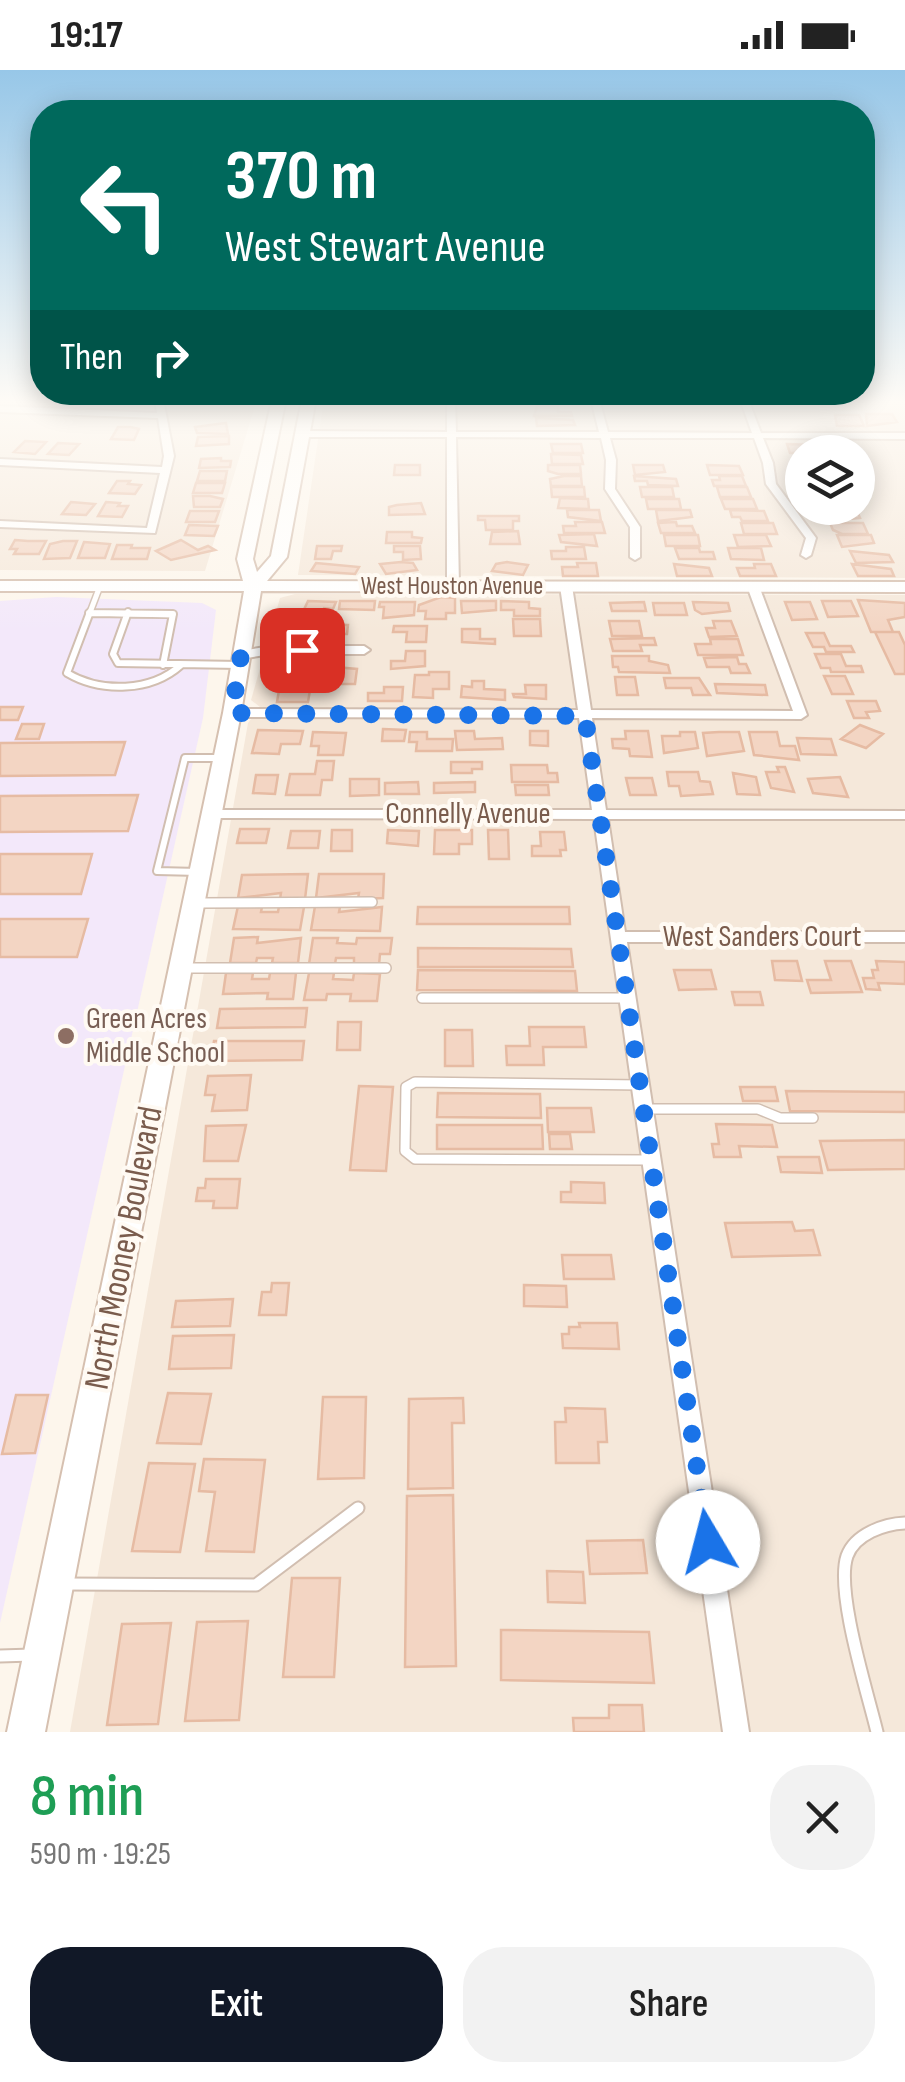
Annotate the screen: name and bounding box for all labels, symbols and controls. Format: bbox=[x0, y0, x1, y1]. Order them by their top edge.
text: 19:17 bbox=[50, 13, 123, 58]
text: 370 m bbox=[225, 135, 377, 219]
icon: left bbox=[60, 140, 190, 270]
text: West Stewart Avenue bbox=[225, 220, 546, 275]
icon: right bbox=[143, 330, 198, 385]
text: Then bbox=[60, 335, 123, 380]
map controls bbox=[785, 435, 875, 525]
button: layers bbox=[785, 435, 875, 525]
street label: West Houston Avenue bbox=[361, 571, 543, 602]
pin bbox=[260, 608, 345, 693]
icon: arrive bbox=[275, 623, 330, 678]
street label: Connelly Avenue bbox=[385, 796, 551, 832]
street label: West Sanders Court bbox=[663, 919, 861, 955]
place label: Green Acres Middle School bbox=[86, 1001, 225, 1071]
marker: Green Acres Middle School bbox=[55, 1025, 77, 1047]
street label: North Mooney Boulevard bbox=[75, 1103, 173, 1393]
position arrow bbox=[656, 1490, 760, 1594]
text: 8 min bbox=[30, 1761, 144, 1833]
button: close bbox=[770, 1765, 875, 1870]
text: 590 m · 19:25 bbox=[30, 1835, 171, 1874]
button: Exit bbox=[30, 1947, 443, 2062]
button: Share bbox=[463, 1947, 875, 2062]

